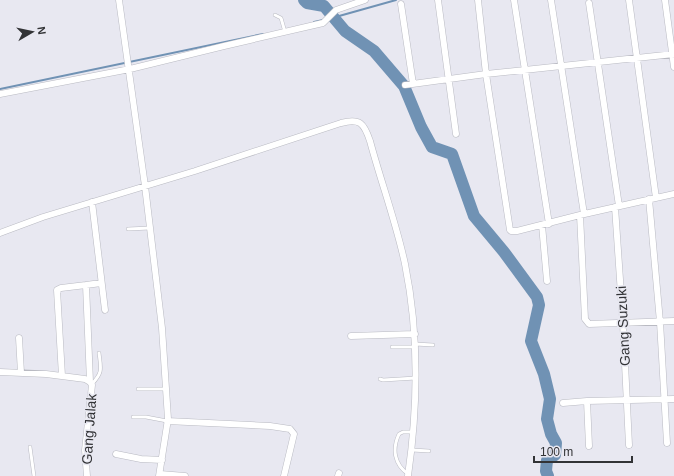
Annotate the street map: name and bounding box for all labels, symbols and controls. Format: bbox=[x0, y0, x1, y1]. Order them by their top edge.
north arrow bbox=[12, 12, 52, 52]
text: N bbox=[35, 26, 48, 35]
street label: Gang Suzuki bbox=[613, 286, 633, 366]
street label: Gang Jalak bbox=[79, 392, 100, 465]
scale bar bbox=[534, 438, 632, 464]
text: 100 m bbox=[540, 445, 573, 459]

